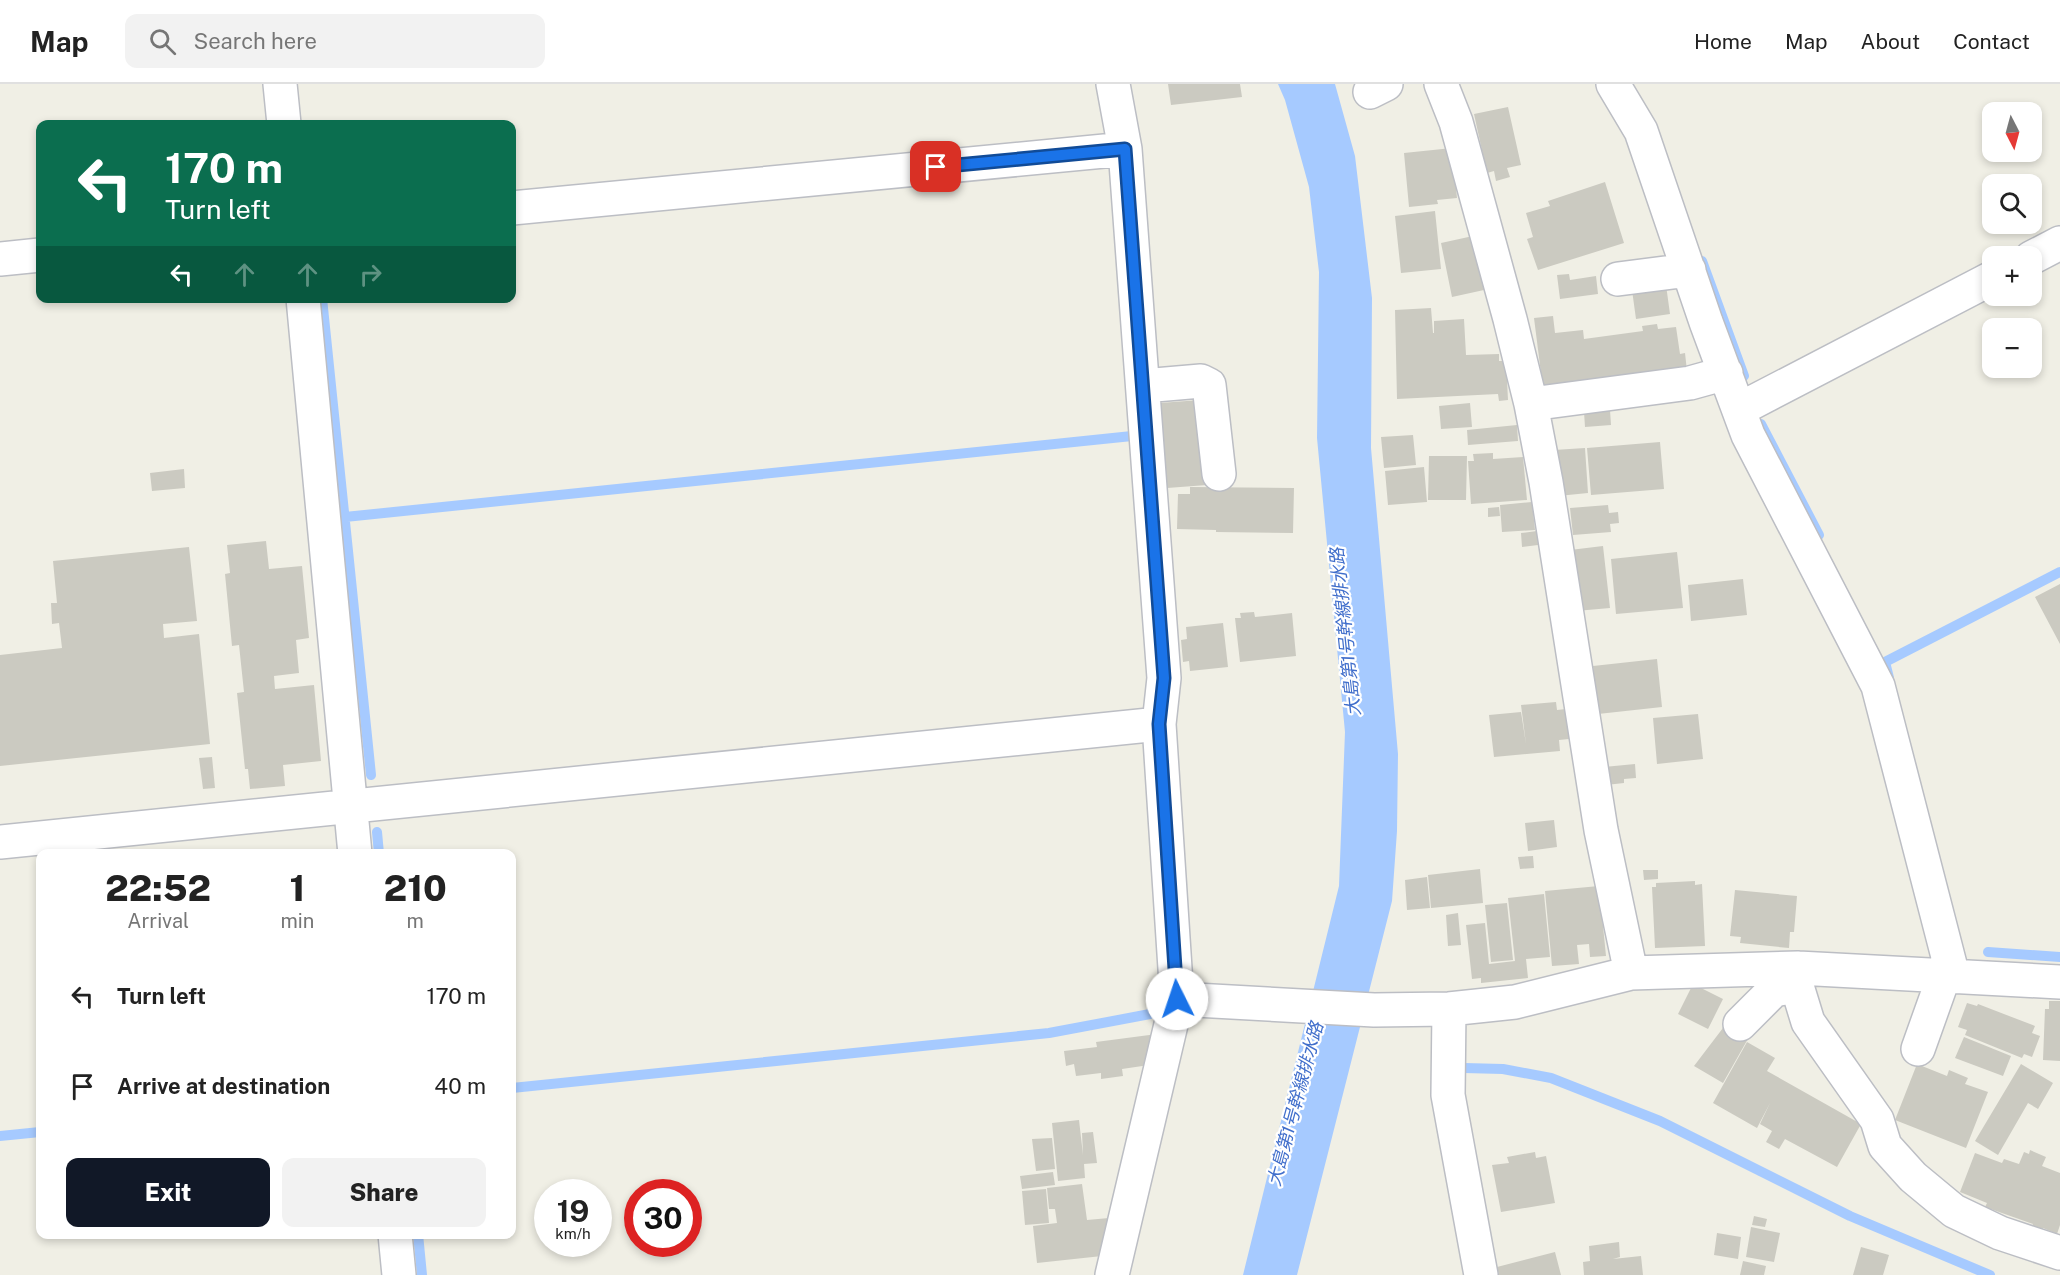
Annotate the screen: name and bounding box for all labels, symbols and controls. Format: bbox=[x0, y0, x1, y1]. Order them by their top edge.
search box bbox=[125, 14, 545, 68]
text: Map bbox=[30, 25, 89, 58]
icon: search bbox=[146, 25, 179, 58]
text: Search here bbox=[194, 28, 317, 54]
text: Home bbox=[1694, 29, 1752, 54]
text: Map bbox=[1785, 29, 1828, 54]
text: About bbox=[1861, 29, 1920, 54]
text: Contact bbox=[1953, 29, 2030, 54]
north arrow bbox=[1982, 102, 2042, 162]
map controls bbox=[1982, 102, 2042, 378]
pin bbox=[910, 141, 961, 192]
text: 170 m bbox=[165, 143, 283, 192]
icon: left bbox=[66, 144, 144, 222]
icon: arrive bbox=[919, 150, 952, 183]
button: search bbox=[1982, 174, 2042, 234]
text: Turn left bbox=[165, 193, 271, 225]
button: + bbox=[1982, 246, 2042, 306]
icon: left bbox=[165, 258, 198, 291]
icon: ahead bbox=[228, 258, 261, 291]
icon: ahead bbox=[291, 258, 324, 291]
icon: right bbox=[354, 258, 387, 291]
button: − bbox=[1982, 318, 2042, 378]
water label: 大島第1号幹線排水路 bbox=[1326, 545, 1364, 717]
text: 22:52 bbox=[105, 867, 211, 909]
text: 1 bbox=[289, 867, 305, 909]
text: 210 bbox=[384, 867, 447, 909]
text: Arrival bbox=[127, 909, 189, 933]
text: min bbox=[280, 909, 314, 933]
text: m bbox=[406, 909, 424, 933]
position arrow bbox=[1145, 967, 1209, 1031]
icon: left bbox=[66, 980, 99, 1013]
text: Turn left bbox=[117, 983, 206, 1009]
text: 170 m bbox=[426, 983, 486, 1009]
water label: 大島第1号幹線排水路 bbox=[1263, 1018, 1328, 1188]
icon: arrive bbox=[66, 1070, 99, 1103]
text: Arrive at destination bbox=[117, 1073, 330, 1099]
text: 40 m bbox=[434, 1073, 486, 1099]
button: Exit bbox=[66, 1158, 270, 1227]
button: Share bbox=[282, 1158, 486, 1227]
speed limit sign: 30 bbox=[624, 1179, 702, 1257]
text: 19 bbox=[557, 1193, 589, 1229]
text: km/h bbox=[555, 1225, 591, 1242]

